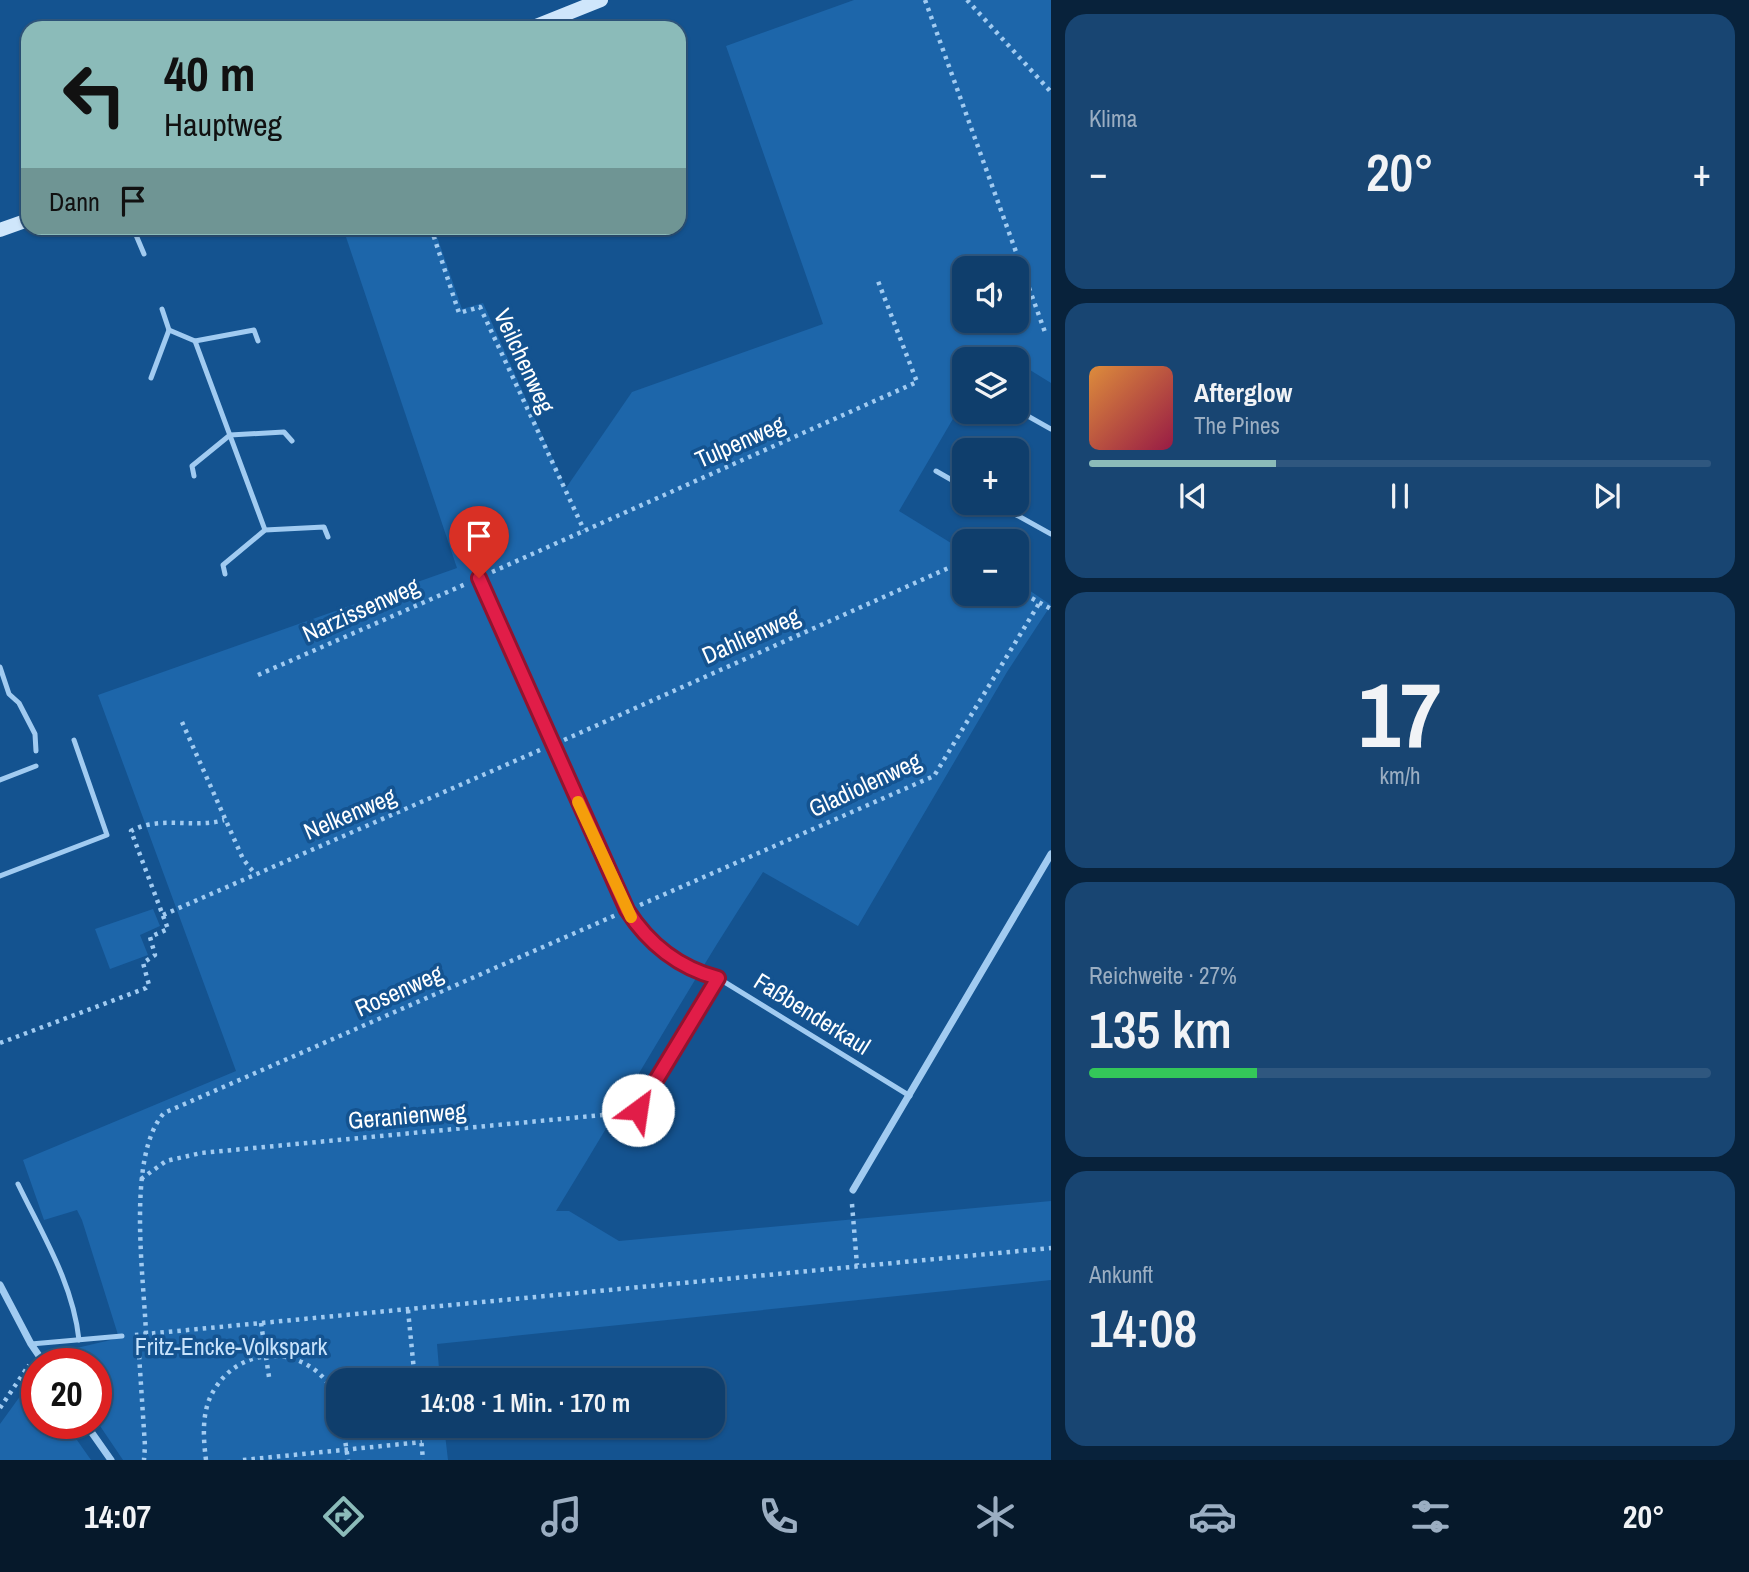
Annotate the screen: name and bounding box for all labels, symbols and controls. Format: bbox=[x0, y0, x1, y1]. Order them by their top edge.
text: 40 m bbox=[164, 40, 256, 106]
icon: left bbox=[49, 49, 140, 140]
text: Hauptweg bbox=[164, 103, 282, 146]
text: Klima bbox=[1089, 103, 1137, 134]
text: 20° bbox=[1366, 137, 1434, 207]
text: − bbox=[1089, 147, 1107, 198]
text: + bbox=[1693, 147, 1711, 198]
icon: arrive bbox=[114, 182, 152, 220]
text: Dann bbox=[49, 184, 100, 219]
map controls bbox=[952, 256, 1029, 606]
button: sound bbox=[952, 256, 1029, 333]
street label: Veilchenweg bbox=[487, 303, 563, 418]
button: layers bbox=[952, 347, 1029, 424]
text: Afterglow bbox=[1194, 375, 1292, 410]
street label: Tulpenweg bbox=[690, 407, 789, 475]
text: The Pines bbox=[1194, 410, 1280, 441]
button: + bbox=[952, 438, 1029, 515]
icon: previous bbox=[1174, 477, 1212, 515]
icon: pause bbox=[1381, 477, 1419, 515]
icon: next bbox=[1588, 477, 1626, 515]
pin bbox=[449, 506, 509, 578]
icon: arrive bbox=[460, 517, 498, 555]
button: − bbox=[952, 529, 1029, 606]
street label: Narzissenweg bbox=[297, 569, 424, 649]
street label: Dahlienweg bbox=[697, 599, 805, 671]
text: 17 bbox=[1359, 653, 1442, 775]
street label: Gladiolenweg bbox=[803, 744, 926, 824]
text: km/h bbox=[1380, 760, 1420, 791]
street label: Nelkenweg bbox=[299, 779, 401, 847]
street label: Rosenweg bbox=[350, 957, 448, 1024]
text: Reichweite · 27% bbox=[1089, 960, 1237, 991]
street label: Faßbenderkaul bbox=[748, 965, 877, 1062]
text: 135 km bbox=[1089, 994, 1232, 1064]
position arrow bbox=[601, 1073, 675, 1147]
street label: Geranienweg bbox=[347, 1094, 467, 1136]
text: Ankunft bbox=[1089, 1259, 1153, 1290]
text: 14:08 bbox=[1089, 1293, 1197, 1363]
park label: Fritz-Encke-Volkspark bbox=[135, 1330, 327, 1362]
speed limit sign: 20 bbox=[21, 1348, 112, 1439]
text: 14:08 · 1 Min. · 170 m bbox=[421, 1385, 630, 1420]
icon: directions bbox=[319, 1492, 368, 1541]
icon: music bbox=[537, 1492, 586, 1541]
icon: phone bbox=[754, 1492, 803, 1541]
icon: climate bbox=[971, 1492, 1020, 1541]
icon: car bbox=[1188, 1492, 1237, 1541]
icon: filters bbox=[1406, 1492, 1455, 1541]
text: 14:07 bbox=[84, 1495, 151, 1538]
text: 20° bbox=[1623, 1495, 1665, 1538]

